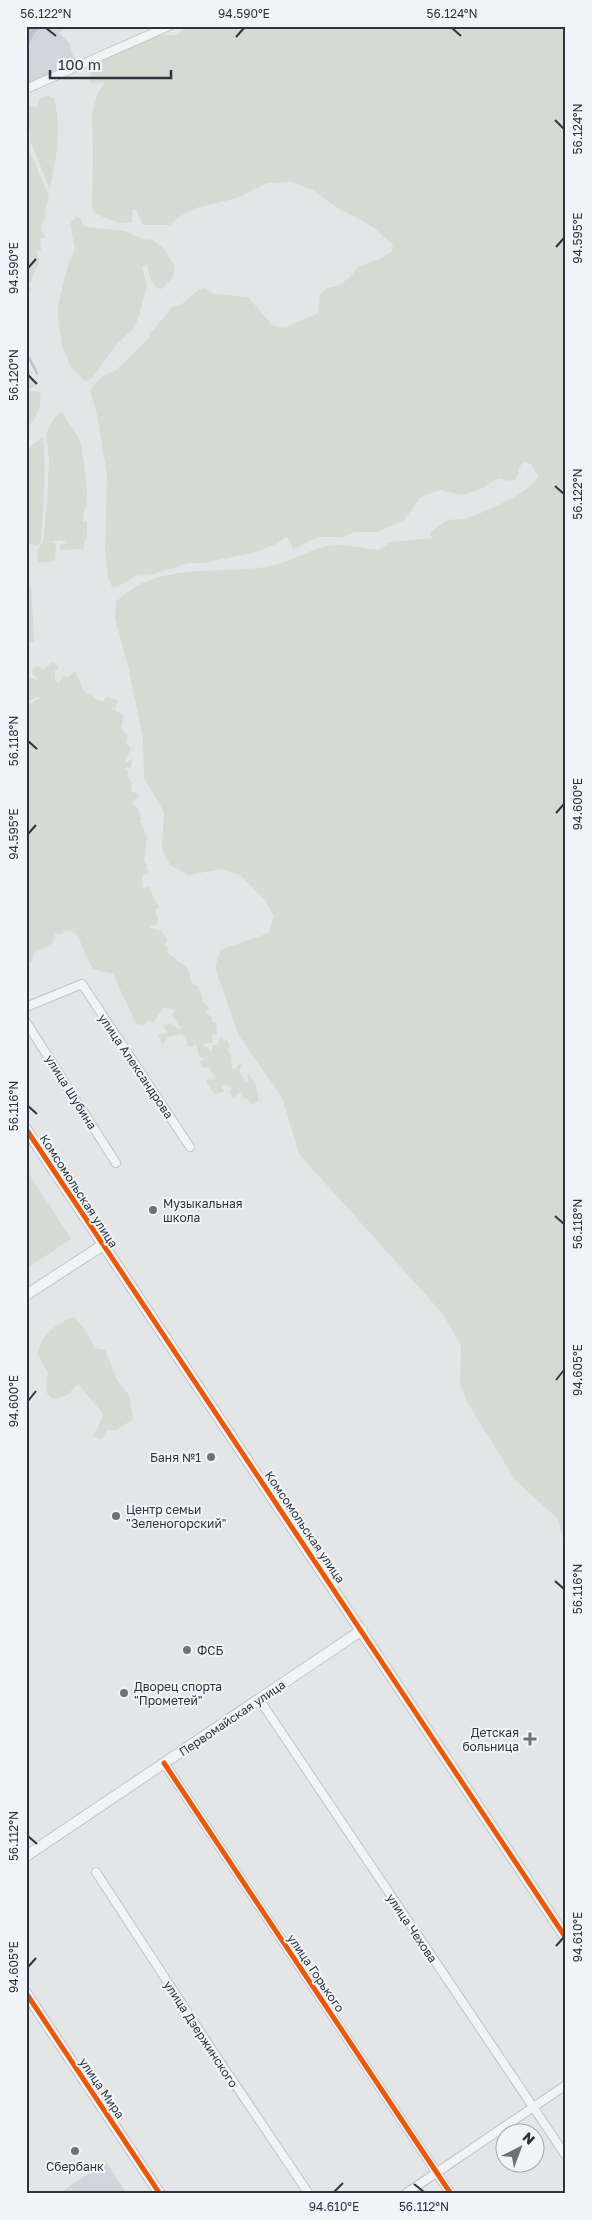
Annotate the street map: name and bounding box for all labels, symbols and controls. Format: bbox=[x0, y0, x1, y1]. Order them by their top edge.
text: 56.122°N bbox=[20, 6, 72, 21]
text: 94.590°E bbox=[218, 6, 270, 21]
text: 56.124°N bbox=[426, 6, 478, 21]
scale bar bbox=[50, 48, 171, 80]
text: 100 m bbox=[58, 55, 101, 73]
text: 56.124°N bbox=[570, 103, 585, 155]
text: 94.595°E bbox=[570, 212, 585, 264]
text: 94.590°E bbox=[6, 242, 21, 294]
text: 56.120°N bbox=[6, 349, 21, 401]
text: 56.122°N bbox=[570, 468, 585, 520]
text: 56.118°N bbox=[6, 716, 21, 766]
text: 94.600°E bbox=[570, 778, 585, 830]
text: 94.595°E bbox=[6, 808, 21, 860]
street label: улица Александрова bbox=[95, 1011, 177, 1121]
street label: улица Шубина bbox=[42, 1052, 100, 1132]
text: 56.116°N bbox=[6, 1081, 21, 1131]
street label: Комсомольская улица bbox=[37, 1132, 121, 1250]
place label: Музыкальная школа bbox=[163, 1196, 243, 1225]
text: 56.118°N bbox=[570, 1199, 585, 1249]
marker: Музыкальная школа bbox=[147, 1204, 159, 1216]
text: 94.605°E bbox=[570, 1344, 585, 1396]
text: 94.600°E bbox=[6, 1375, 21, 1427]
place label: Баня №1 bbox=[150, 1450, 201, 1465]
marker: Баня №1 bbox=[205, 1451, 217, 1463]
street label: Комсомольская улица bbox=[262, 1468, 348, 1586]
place label: Центр семьи "Зеленогорский" bbox=[126, 1502, 226, 1531]
marker: Центр семьи "Зеленогорский" bbox=[110, 1510, 122, 1522]
text: 56.116°N bbox=[570, 1564, 585, 1614]
place label: ФСБ bbox=[197, 1643, 223, 1658]
marker: ФСБ bbox=[181, 1644, 193, 1656]
street label: Первомайская улица bbox=[176, 1677, 288, 1759]
place label: Дворец спорта "Прометей" bbox=[134, 1679, 222, 1708]
marker: Дворец спорта "Прометей" bbox=[118, 1687, 130, 1699]
place label: Детская больница bbox=[462, 1725, 519, 1754]
marker: Детская больница bbox=[523, 1732, 537, 1746]
text: 56.112°N bbox=[6, 1811, 21, 1861]
street label: улица Чехова bbox=[383, 1891, 441, 1965]
text: 94.610°E bbox=[570, 1912, 585, 1962]
street label: улица Горького bbox=[284, 1931, 348, 2015]
text: 94.605°E bbox=[6, 1941, 21, 1993]
street label: улица Дзержинского bbox=[161, 1978, 241, 2090]
street label: улица Мира bbox=[76, 2055, 128, 2121]
north arrow bbox=[494, 2122, 544, 2172]
text: N bbox=[519, 2128, 539, 2148]
marker: Сбербанк bbox=[69, 2145, 81, 2157]
place label: Сбербанк bbox=[46, 2159, 104, 2174]
text: 94.610°E bbox=[309, 2199, 359, 2214]
text: 56.112°N bbox=[399, 2199, 449, 2214]

